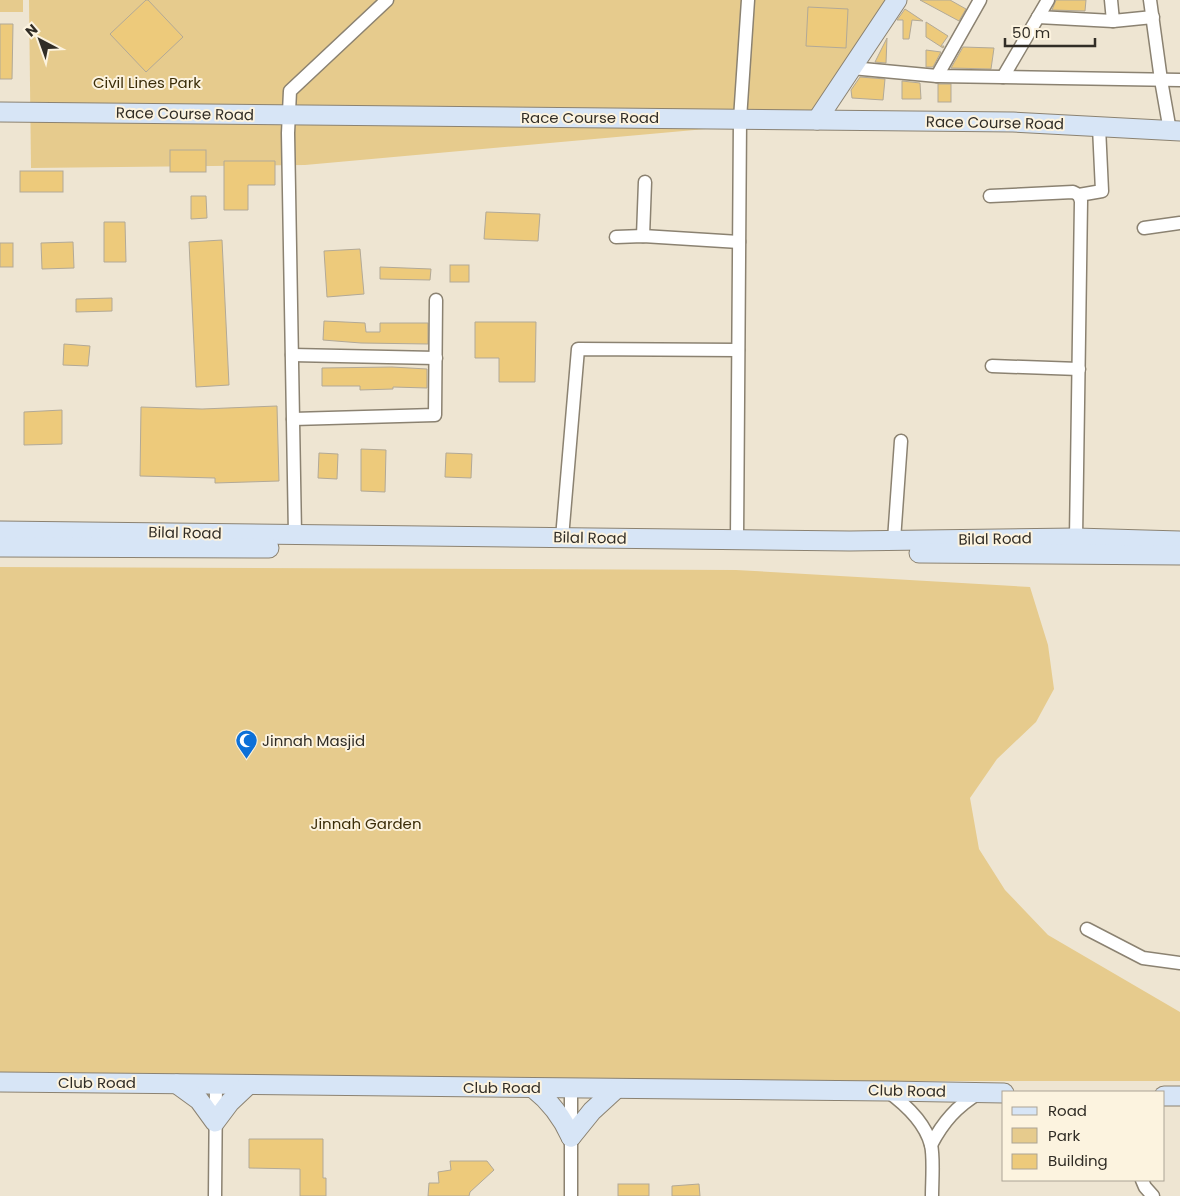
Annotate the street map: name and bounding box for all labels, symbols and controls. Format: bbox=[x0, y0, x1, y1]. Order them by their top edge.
north arrow bbox=[15, 15, 65, 65]
scale bar bbox=[1005, 15, 1095, 47]
text: N bbox=[21, 19, 42, 41]
text: 50 m bbox=[1012, 22, 1050, 43]
park label: Civil Lines Park bbox=[93, 72, 201, 93]
street label: Race Course Road bbox=[116, 102, 254, 125]
street label: Race Course Road bbox=[521, 107, 659, 128]
street label: Race Course Road bbox=[926, 111, 1064, 134]
street label: Bilal Road bbox=[148, 521, 222, 544]
street label: Bilal Road bbox=[553, 526, 627, 549]
street label: Bilal Road bbox=[958, 527, 1032, 550]
mosque icon: Jinnah Masjid bbox=[234, 729, 258, 760]
place label: Jinnah Masjid bbox=[262, 730, 365, 751]
park label: Jinnah Garden bbox=[310, 813, 422, 834]
street label: Club Road bbox=[58, 1072, 136, 1093]
street label: Club Road bbox=[463, 1077, 541, 1098]
street label: Club Road bbox=[868, 1079, 946, 1102]
legend bbox=[1002, 1091, 1165, 1181]
text: Road bbox=[1048, 1100, 1087, 1121]
text: Park bbox=[1048, 1125, 1080, 1146]
text: Building bbox=[1048, 1150, 1108, 1171]

